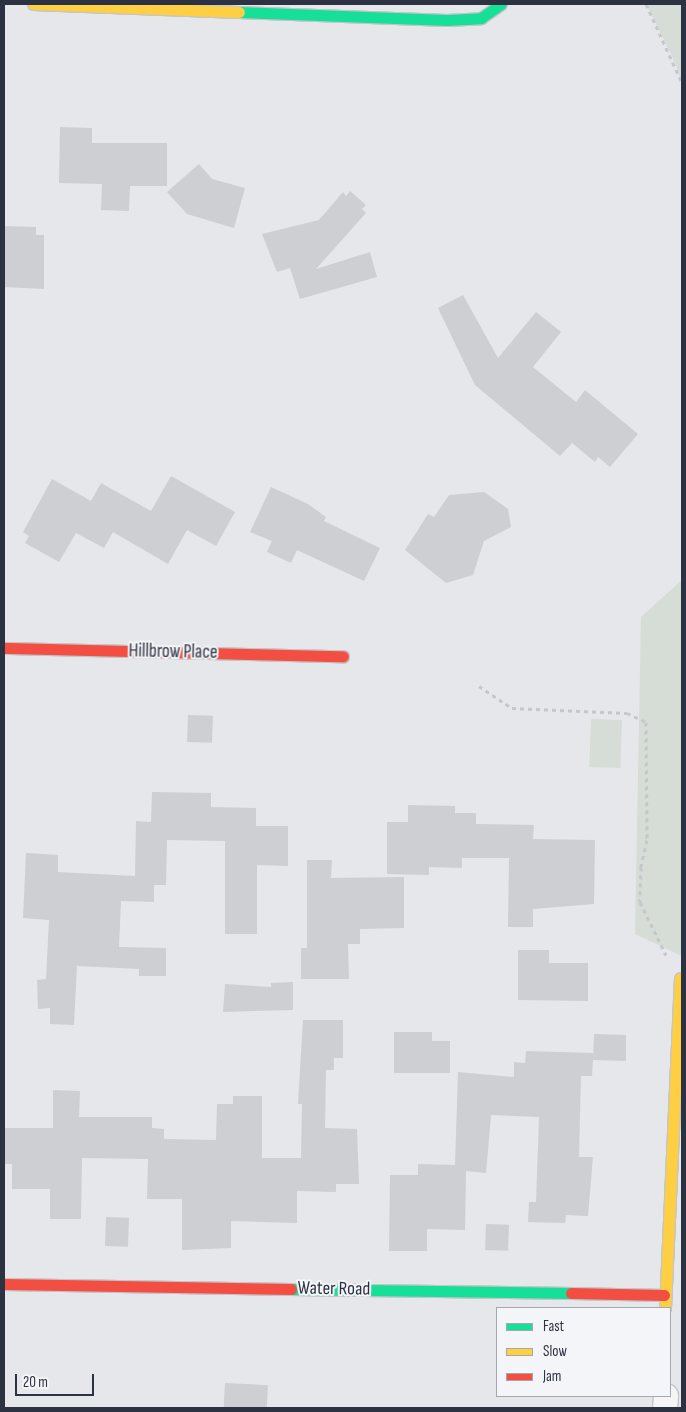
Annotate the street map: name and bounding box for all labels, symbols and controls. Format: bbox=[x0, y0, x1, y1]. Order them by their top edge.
street label: Hillbrow Place bbox=[128, 640, 218, 664]
street label: Water Road bbox=[298, 1277, 370, 1301]
legend bbox=[496, 1307, 671, 1397]
text: Fast bbox=[543, 1317, 564, 1336]
text: Slow bbox=[543, 1342, 567, 1361]
scale bar bbox=[18, 1364, 96, 1396]
text: Jam bbox=[543, 1367, 561, 1386]
text: 20 m bbox=[23, 1373, 48, 1392]

